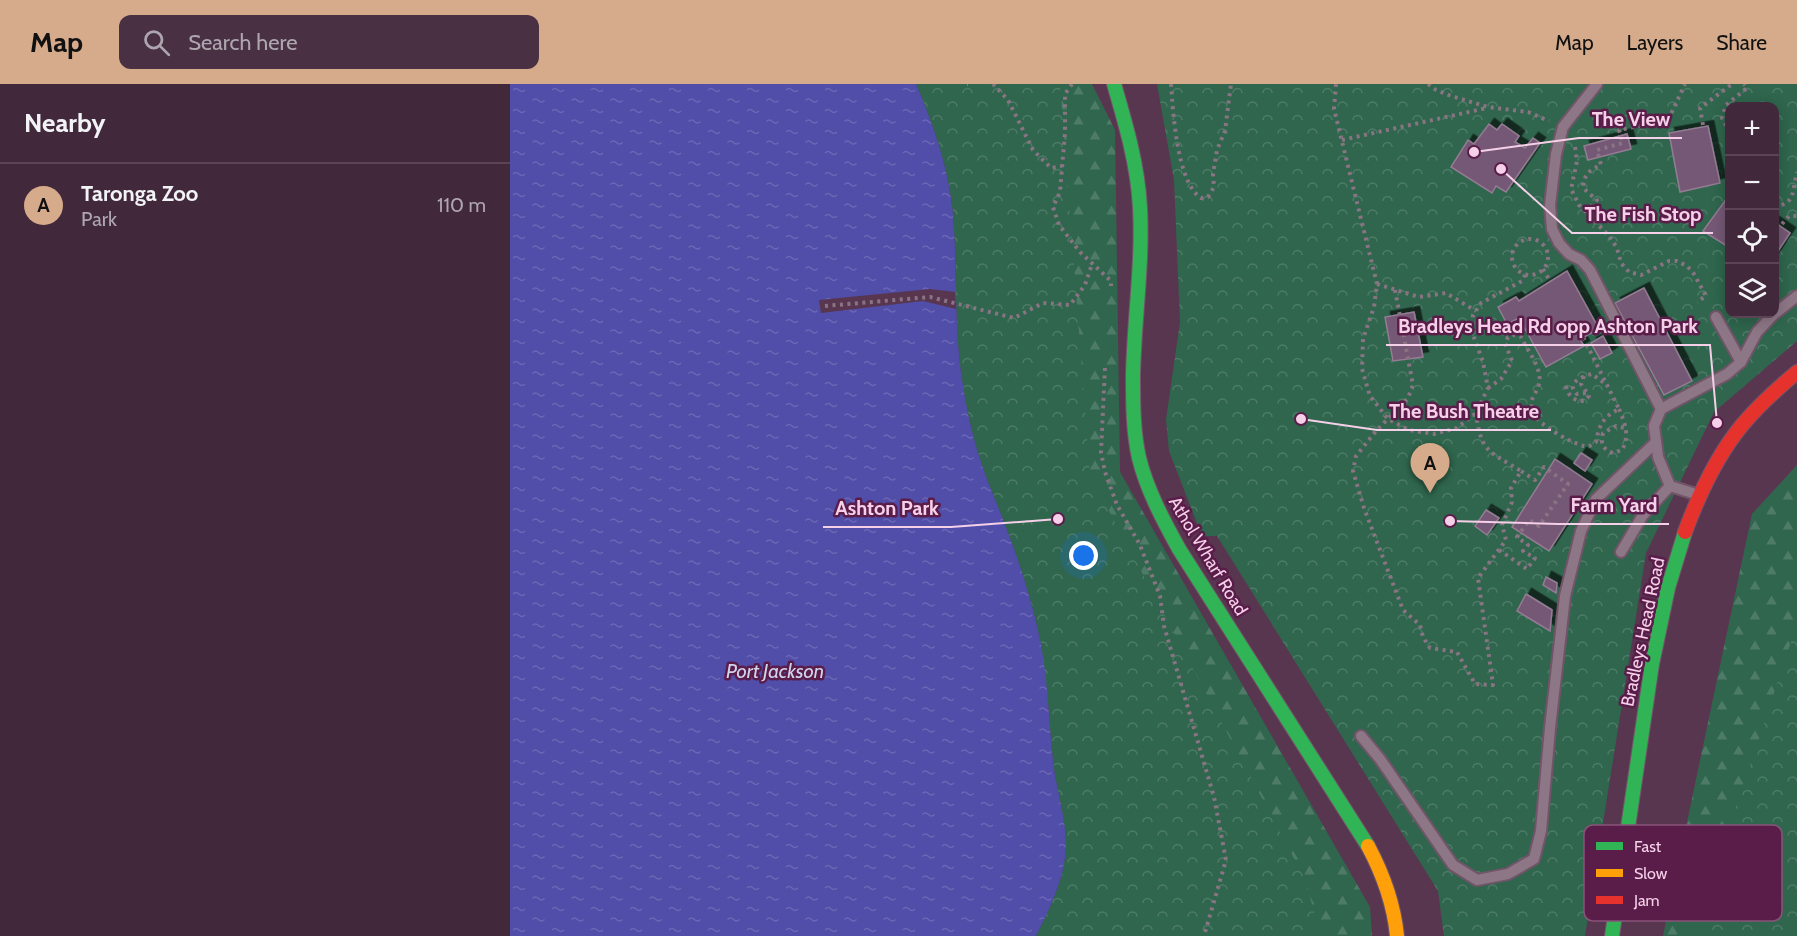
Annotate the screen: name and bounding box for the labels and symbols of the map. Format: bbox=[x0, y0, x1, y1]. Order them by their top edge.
callout: The View bbox=[1579, 100, 1682, 138]
text: The View bbox=[1592, 107, 1671, 131]
callout: The Fish Stop bbox=[1572, 195, 1713, 233]
text: The Fish Stop bbox=[1584, 202, 1702, 226]
callout: Bradleys Head Rd opp Ashton Park bbox=[1386, 307, 1710, 345]
text: Bradleys Head Rd opp Ashton Park bbox=[1398, 314, 1698, 338]
callout: The Bush Theatre bbox=[1377, 392, 1551, 430]
text: The Bush Theatre bbox=[1389, 399, 1539, 423]
pin: A bbox=[1410, 444, 1450, 493]
callout: Farm Yard bbox=[1558, 486, 1669, 524]
callout: Ashton Park bbox=[823, 489, 951, 527]
street label: Athol Wharf Road bbox=[1164, 493, 1252, 619]
text: Farm Yard bbox=[1571, 493, 1657, 517]
text: Ashton Park bbox=[835, 496, 939, 520]
your location bbox=[1069, 541, 1098, 570]
street label: Bradleys Head Road bbox=[1616, 555, 1670, 709]
water label: Port Jackson bbox=[726, 659, 824, 683]
legend bbox=[1584, 825, 1782, 921]
text: Fast bbox=[1634, 837, 1662, 856]
text: Slow bbox=[1634, 864, 1668, 883]
text: Jam bbox=[1633, 891, 1660, 910]

